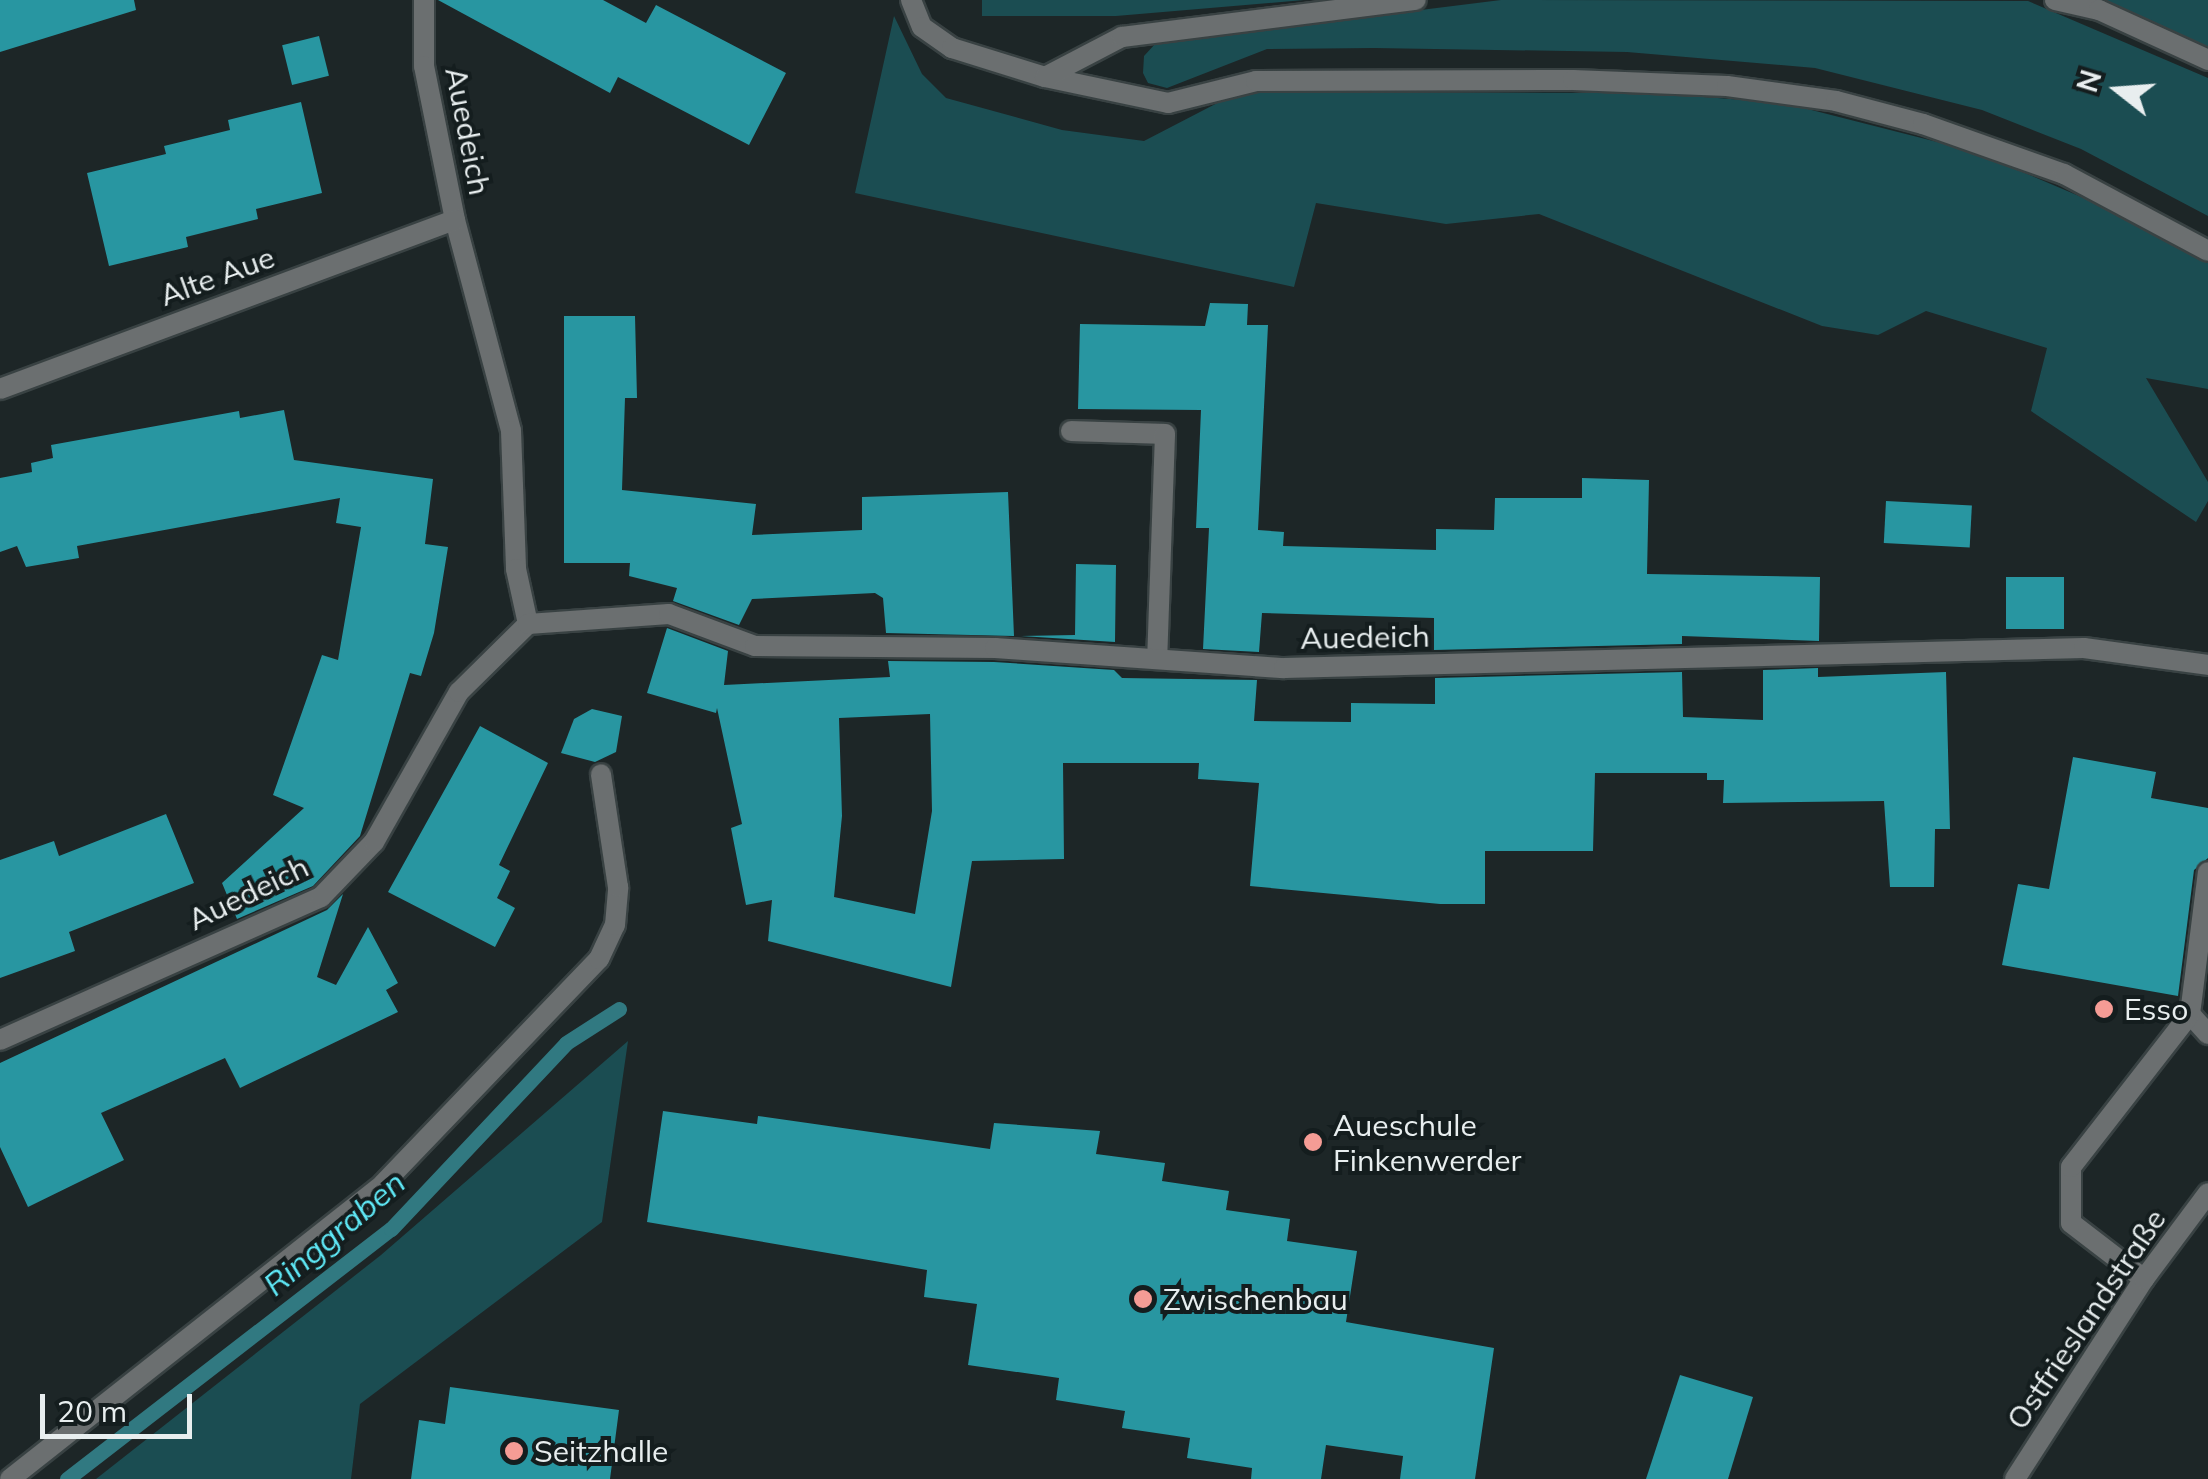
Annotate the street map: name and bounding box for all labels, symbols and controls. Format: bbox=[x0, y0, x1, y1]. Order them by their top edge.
north arrow bbox=[2068, 40, 2168, 140]
street label: Auedeich bbox=[438, 64, 498, 198]
text: N bbox=[2069, 66, 2109, 96]
street label: Alte Aue bbox=[155, 239, 279, 313]
street label: Auedeich bbox=[1300, 618, 1430, 656]
street label: Auedeich bbox=[182, 848, 314, 938]
place label: Esso bbox=[2124, 991, 2188, 1027]
marker: Esso bbox=[2093, 998, 2115, 1020]
place label: Aueschule Finkenwerder bbox=[1333, 1107, 1521, 1178]
marker: Aueschule Finkenwerder bbox=[1302, 1131, 1324, 1153]
water label: Ringgraben bbox=[255, 1163, 413, 1303]
street label: Ostfrieslandstraße bbox=[1999, 1202, 2173, 1436]
place label: Zwischenbau bbox=[1163, 1281, 1348, 1317]
marker: Zwischenbau bbox=[1132, 1288, 1154, 1310]
scale bar bbox=[45, 1374, 198, 1436]
text: 20 m bbox=[57, 1392, 127, 1430]
place label: Seitzhalle bbox=[534, 1433, 668, 1469]
marker: Seitzhalle bbox=[503, 1440, 525, 1462]

